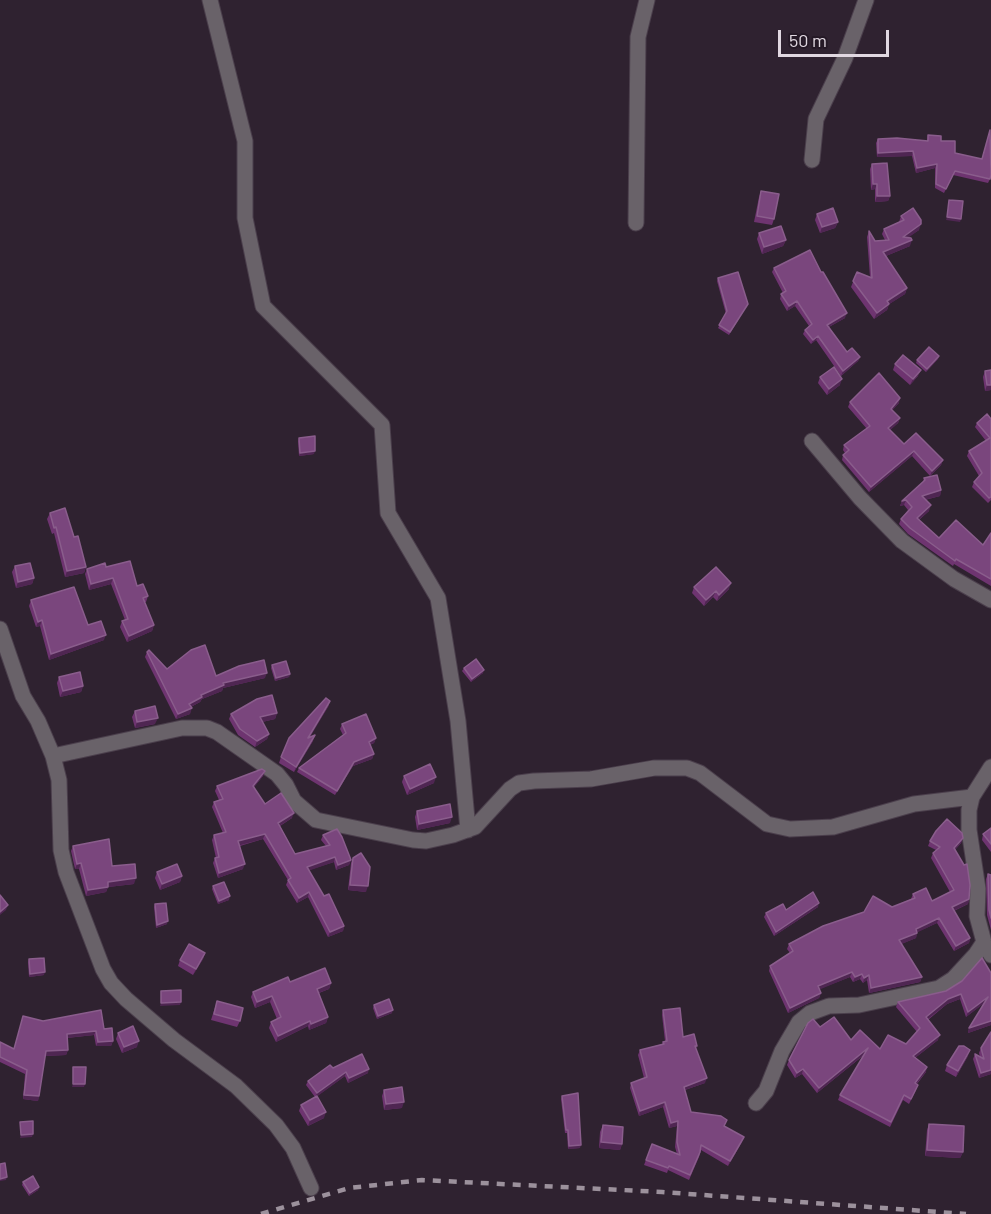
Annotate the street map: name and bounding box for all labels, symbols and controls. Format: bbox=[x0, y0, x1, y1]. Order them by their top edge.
scale bar bbox=[781, 18, 892, 56]
text: 50 m bbox=[789, 29, 827, 51]

